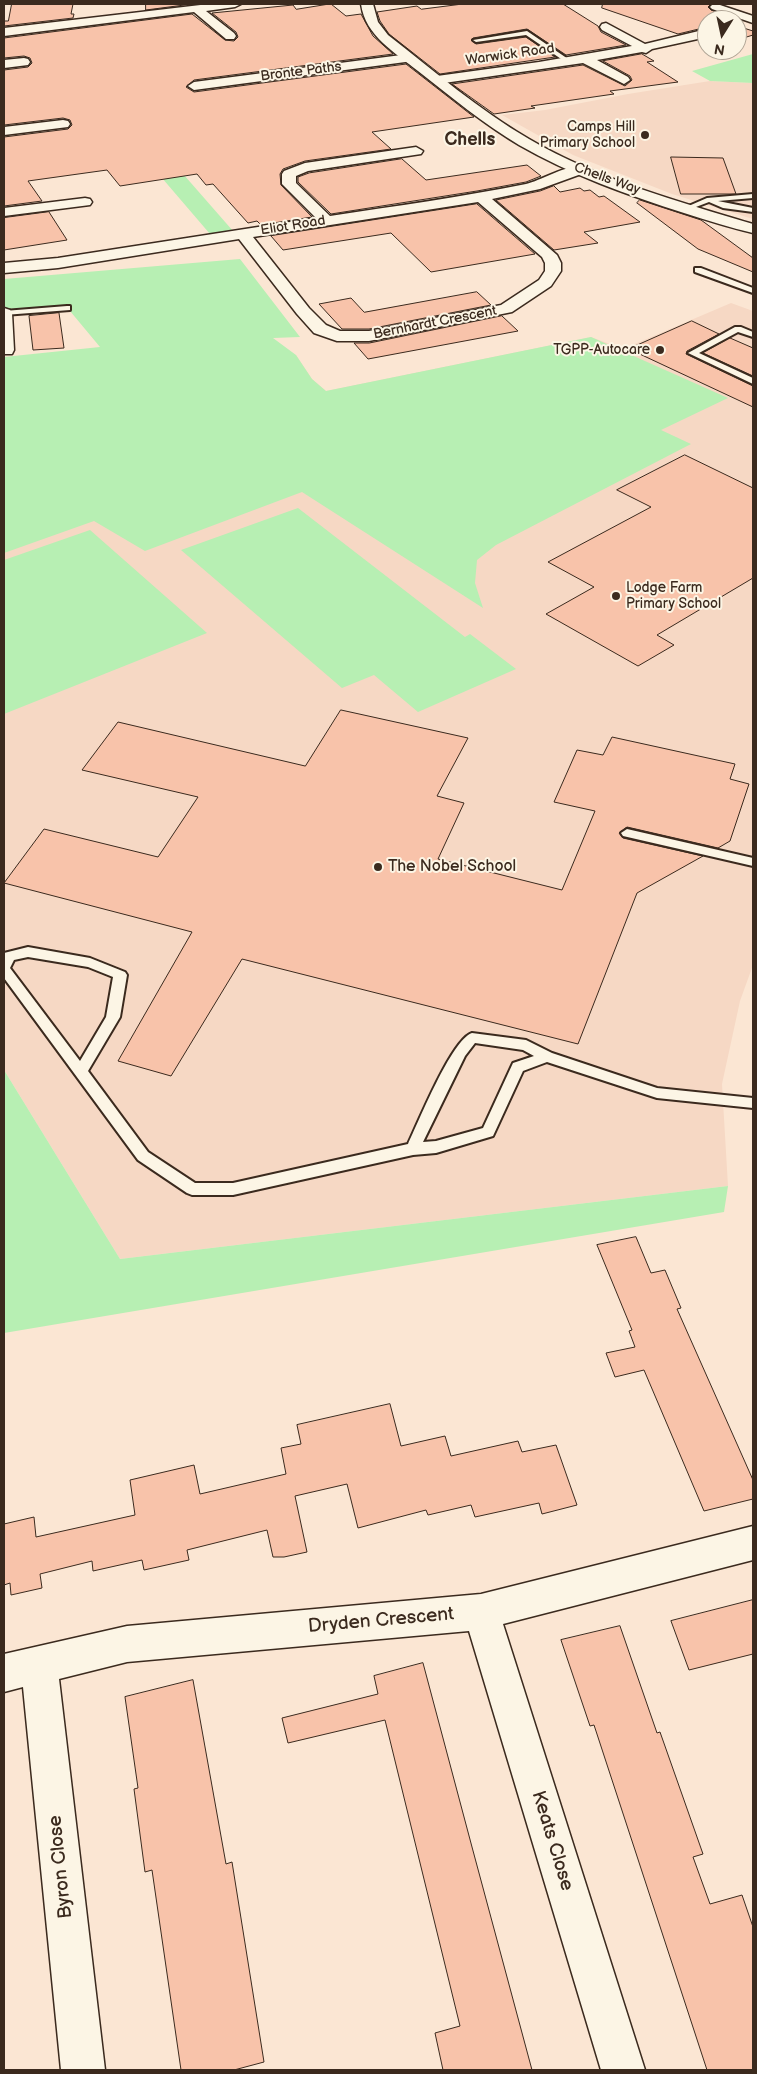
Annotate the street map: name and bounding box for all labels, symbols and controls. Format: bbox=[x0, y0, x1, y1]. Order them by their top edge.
north arrow bbox=[697, 10, 747, 60]
street label: Warwick Road bbox=[464, 40, 556, 70]
text: N bbox=[713, 40, 726, 59]
street label: Bronte Paths bbox=[260, 59, 342, 85]
place label: Camps Hill Primary School bbox=[540, 119, 635, 152]
district label: Chells bbox=[445, 129, 495, 151]
marker: Camps Hill Primary School bbox=[639, 129, 651, 141]
street label: Chells Way bbox=[572, 159, 642, 199]
street label: Eliot Road bbox=[259, 213, 327, 239]
street label: Bernhardt Crescent bbox=[372, 303, 498, 343]
place label: TGPP-Autocare bbox=[553, 342, 650, 358]
marker: TGPP-Autocare bbox=[654, 344, 666, 356]
place label: Lodge Farm Primary School bbox=[626, 580, 721, 612]
marker: Lodge Farm Primary School bbox=[610, 590, 622, 602]
place label: The Nobel School bbox=[388, 857, 516, 877]
marker: The Nobel School bbox=[372, 861, 384, 873]
street label: Dryden Crescent bbox=[307, 1603, 455, 1639]
street label: Keats Close bbox=[526, 1788, 578, 1894]
street label: Byron Close bbox=[44, 1814, 78, 1920]

